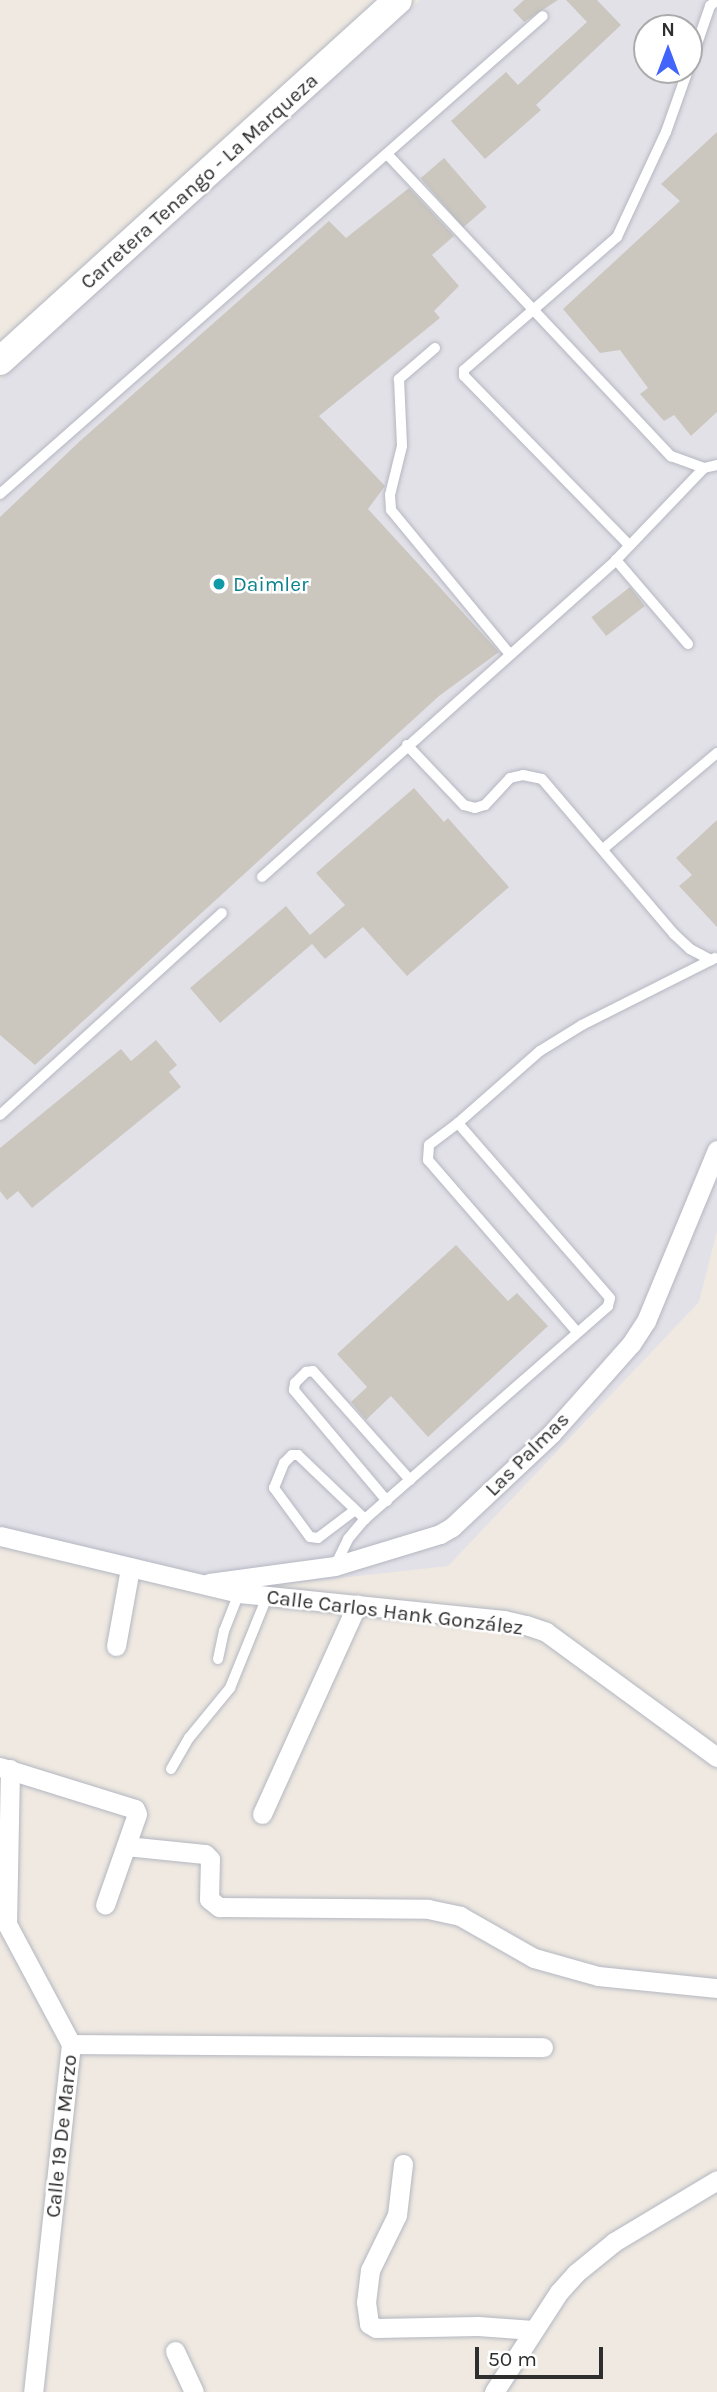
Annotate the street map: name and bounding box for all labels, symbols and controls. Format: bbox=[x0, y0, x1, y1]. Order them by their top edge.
north arrow bbox=[633, 14, 703, 84]
text: N bbox=[661, 19, 675, 41]
street label: Carretera Tenango - La Marqueza bbox=[75, 68, 323, 294]
place label: Daimler bbox=[233, 571, 309, 597]
marker: Daimler bbox=[211, 576, 227, 592]
street label: Las Palmas bbox=[480, 1407, 574, 1501]
street label: Calle Carlos Hank González bbox=[265, 1584, 525, 1640]
street label: Calle 19 De Marzo bbox=[40, 2053, 82, 2219]
scale bar bbox=[479, 2332, 607, 2376]
text: 50 m bbox=[488, 2347, 537, 2371]

